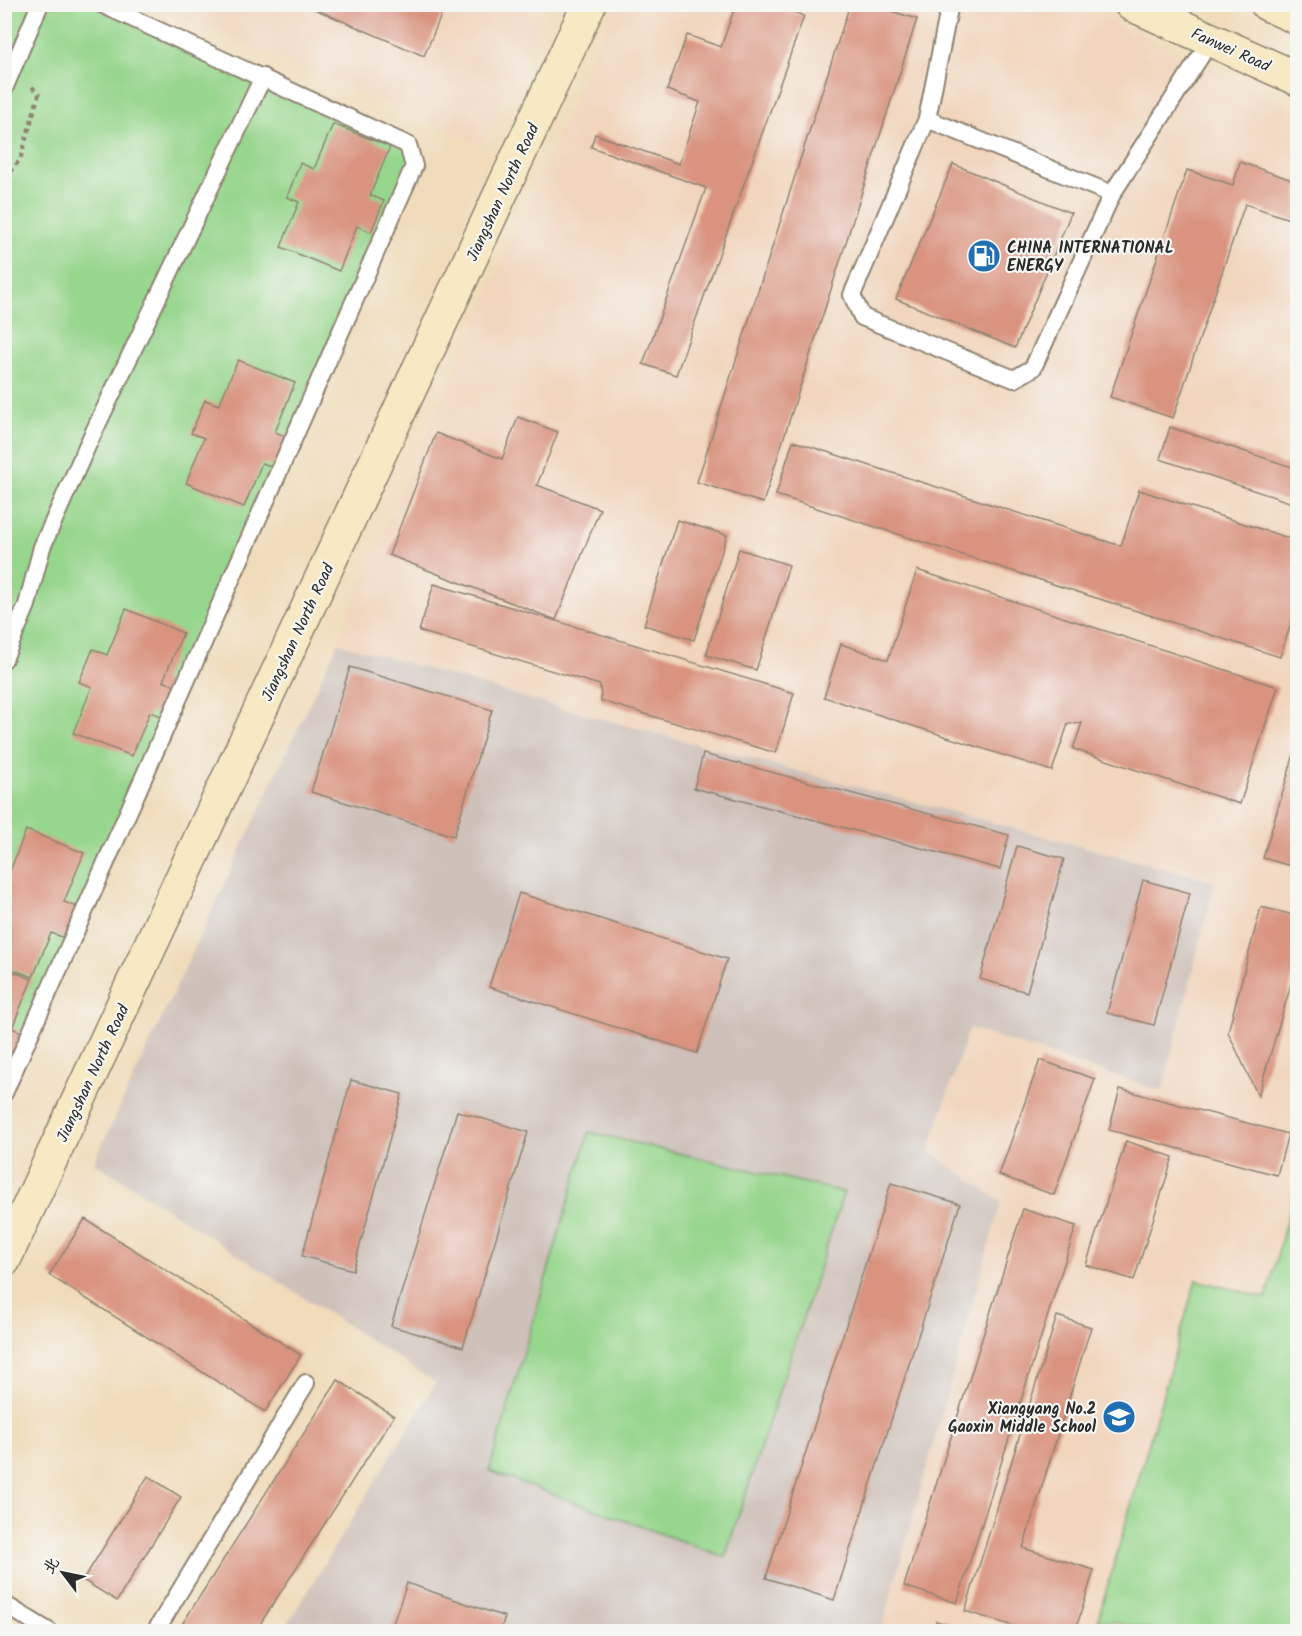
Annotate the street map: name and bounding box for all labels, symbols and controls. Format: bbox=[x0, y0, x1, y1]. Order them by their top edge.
street label: Fanwei Road bbox=[1187, 22, 1275, 79]
street label: Jiangshan North Road bbox=[460, 119, 547, 266]
place label: CHINA INTERNATIONAL ENERGY bbox=[1007, 236, 1173, 279]
fuel station icon: CHINA INTERNATIONAL ENERGY bbox=[966, 238, 1002, 274]
street label: Jiangshan North Road bbox=[255, 559, 342, 706]
street label: Jiangshan North Road bbox=[50, 1000, 137, 1147]
place label: Xiangyang No.2 Gaoxin Middle School bbox=[948, 1397, 1097, 1440]
school or university icon: Xiangyang No.2 Gaoxin Middle School bbox=[1101, 1399, 1137, 1435]
north arrow bbox=[33, 1543, 93, 1603]
text: 北 bbox=[37, 1552, 66, 1579]

